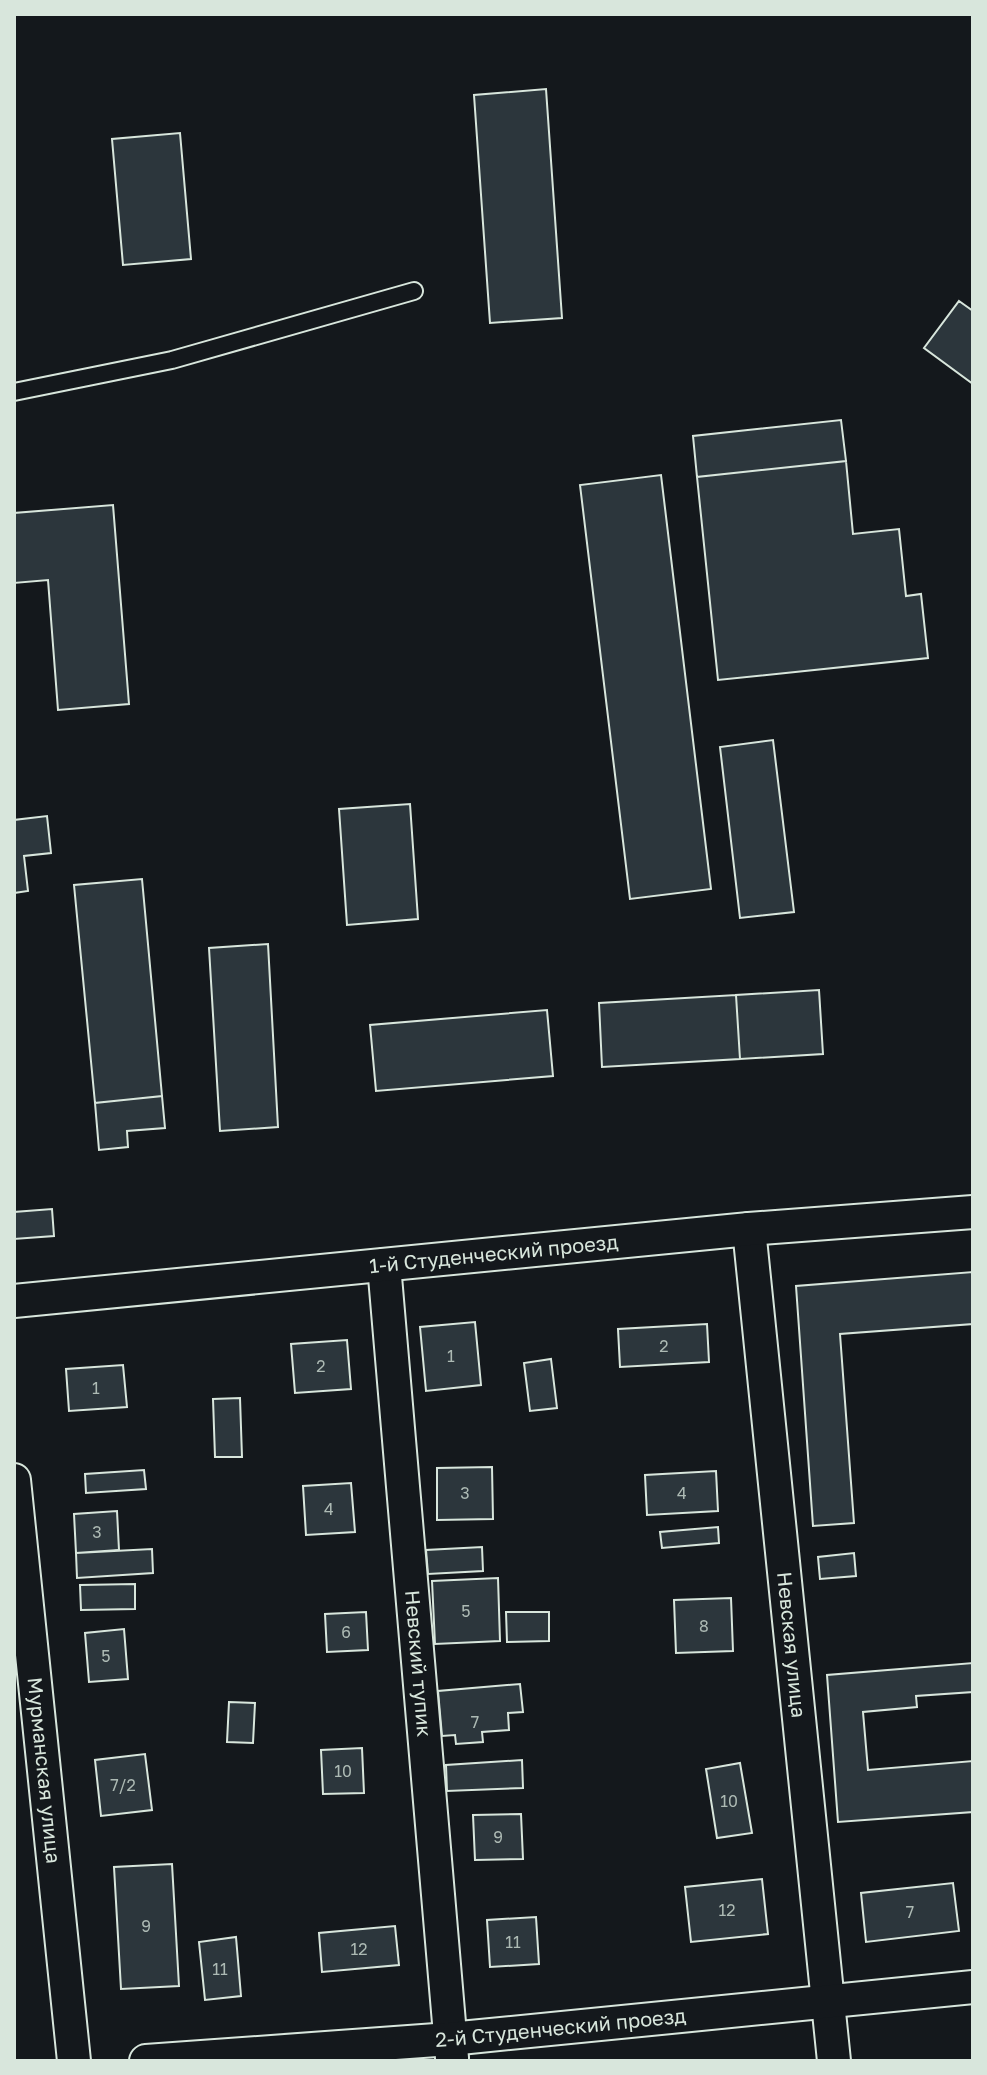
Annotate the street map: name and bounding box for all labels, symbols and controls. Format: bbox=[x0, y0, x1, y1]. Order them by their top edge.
street label: 1-й Студенческий проезд bbox=[368, 1229, 619, 1277]
house number: 2 bbox=[659, 1336, 669, 1356]
house number: 1 bbox=[447, 1346, 455, 1366]
house number: 2 bbox=[316, 1356, 326, 1376]
house number: 1 bbox=[92, 1378, 100, 1398]
house number: 3 bbox=[460, 1483, 470, 1503]
house number: 4 bbox=[677, 1483, 687, 1503]
house number: 4 bbox=[324, 1499, 334, 1519]
house number: 3 bbox=[92, 1522, 102, 1542]
street label: Невская улица bbox=[773, 1571, 812, 1719]
street label: Невский тупик bbox=[401, 1589, 437, 1738]
house number: 5 bbox=[461, 1601, 471, 1621]
house number: 8 bbox=[699, 1616, 709, 1636]
house number: 6 bbox=[341, 1622, 351, 1642]
house number: 5 bbox=[101, 1646, 111, 1666]
street label: Мурманская улица bbox=[23, 1676, 67, 1865]
house number: 7 bbox=[471, 1712, 479, 1732]
house number: 10 bbox=[334, 1761, 352, 1781]
house number: 7/2 bbox=[110, 1775, 136, 1795]
house number: 10 bbox=[720, 1791, 738, 1811]
house number: 9 bbox=[493, 1827, 503, 1847]
house number: 12 bbox=[718, 1900, 736, 1920]
house number: 7 bbox=[906, 1902, 914, 1922]
house number: 9 bbox=[141, 1916, 151, 1936]
house number: 11 bbox=[505, 1932, 521, 1952]
house number: 12 bbox=[350, 1939, 368, 1959]
house number: 11 bbox=[212, 1959, 228, 1979]
street label: 2-й Студенческий проезд bbox=[434, 2003, 687, 2051]

